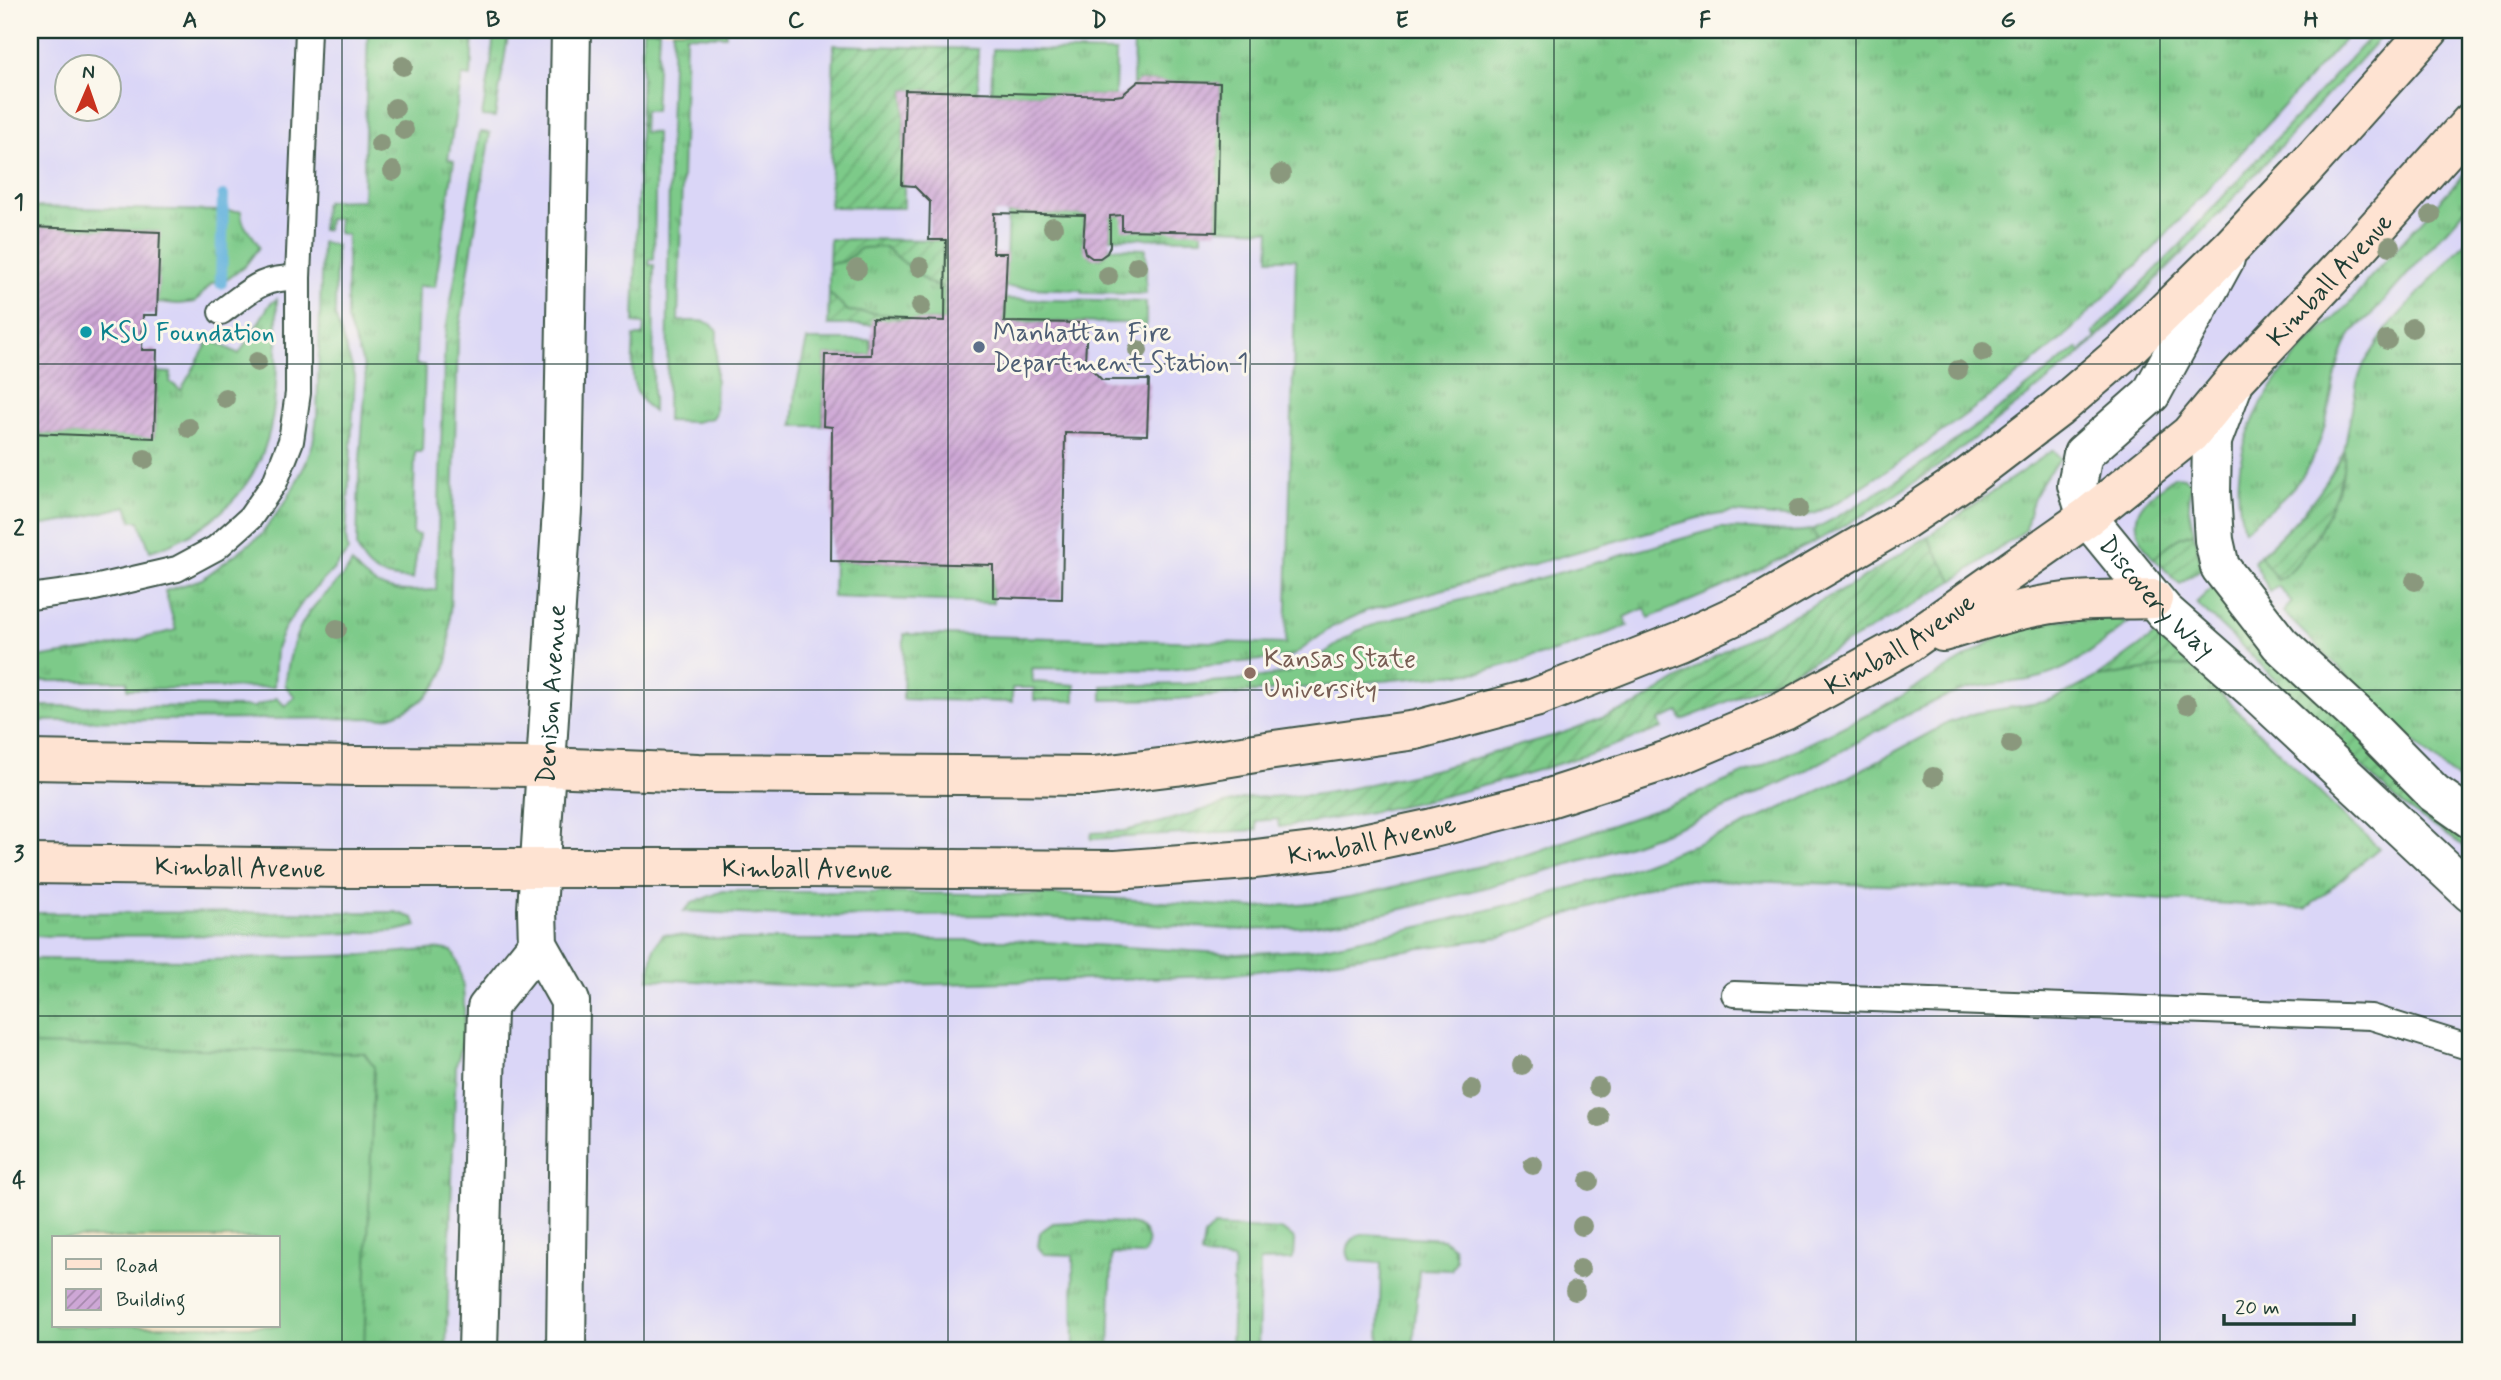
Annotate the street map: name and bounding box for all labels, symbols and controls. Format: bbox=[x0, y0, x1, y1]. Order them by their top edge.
text: A bbox=[182, 6, 198, 36]
text: B bbox=[486, 6, 501, 36]
text: C bbox=[788, 6, 805, 36]
text: D bbox=[1091, 6, 1107, 36]
text: E bbox=[1395, 6, 1409, 36]
text: F bbox=[1699, 6, 1711, 36]
text: G bbox=[2000, 6, 2016, 36]
text: H bbox=[2303, 6, 2319, 36]
north arrow bbox=[52, 52, 122, 122]
text: N bbox=[82, 60, 95, 85]
text: 1 bbox=[14, 188, 24, 218]
street label: Kimball Avenue bbox=[2260, 206, 2401, 355]
place label: KSU Foundation bbox=[100, 317, 275, 351]
place label: Manhattan Fire Department Station 1 bbox=[993, 317, 1249, 381]
marker: KSU Foundation bbox=[78, 324, 94, 340]
marker: Manhattan Fire Department Station 1 bbox=[971, 339, 987, 355]
text: 2 bbox=[13, 514, 25, 544]
street label: Discovery Way bbox=[2090, 529, 2221, 667]
street label: Kimball Avenue bbox=[1820, 586, 1983, 704]
street label: Denison Avenue bbox=[530, 603, 575, 785]
place label: Kansas State University bbox=[1264, 643, 1416, 707]
marker: Kansas State University bbox=[1242, 665, 1258, 681]
street label: Kimball Avenue bbox=[1286, 808, 1460, 874]
text: 3 bbox=[14, 840, 25, 870]
street label: Kimball Avenue bbox=[154, 851, 325, 887]
street label: Kimball Avenue bbox=[722, 853, 892, 888]
text: 4 bbox=[12, 1166, 26, 1196]
legend bbox=[52, 1236, 280, 1328]
text: Road bbox=[116, 1252, 158, 1280]
scale bar bbox=[2224, 1282, 2354, 1326]
text: Building bbox=[116, 1286, 186, 1316]
text: 20 m bbox=[2235, 1294, 2280, 1322]

